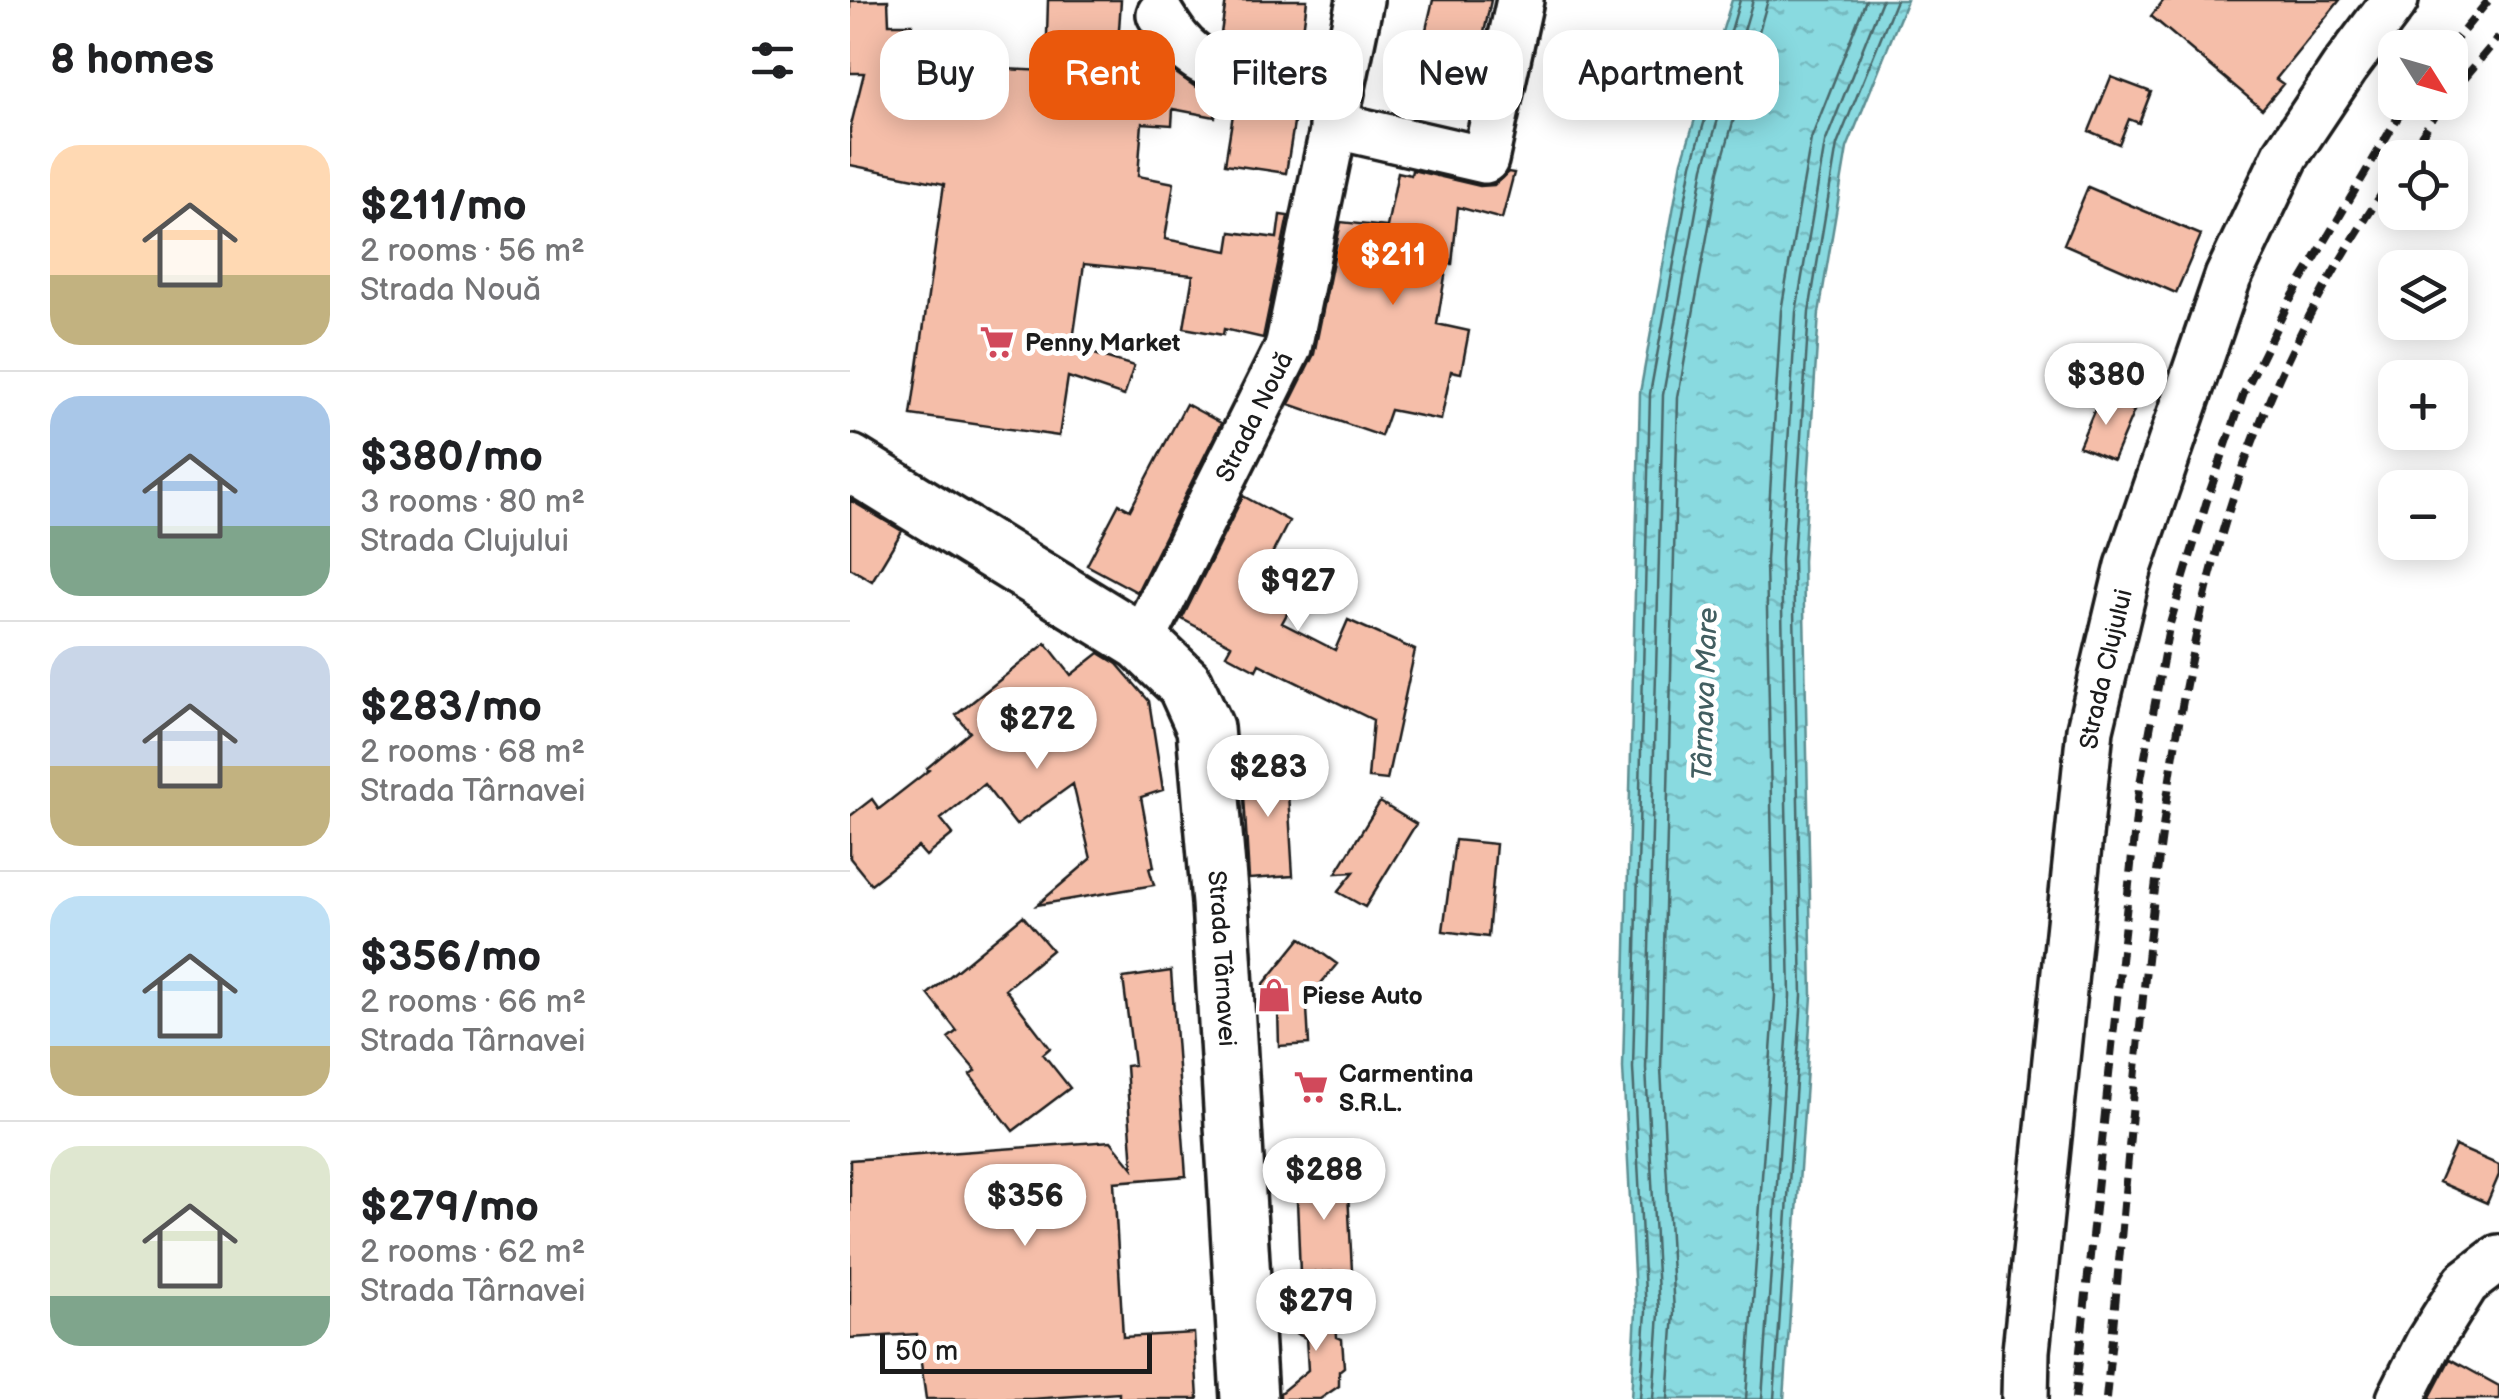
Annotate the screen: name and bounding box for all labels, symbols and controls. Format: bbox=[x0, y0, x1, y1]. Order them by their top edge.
chip: Buy bbox=[880, 30, 1009, 120]
chip: Rent bbox=[1029, 30, 1175, 120]
chip: Filters bbox=[1195, 30, 1363, 120]
chip: New bbox=[1383, 30, 1523, 120]
chip: Apartment bbox=[1543, 30, 1779, 120]
north arrow bbox=[2378, 30, 2468, 120]
map controls bbox=[2378, 30, 2468, 560]
icon: filters bbox=[745, 33, 800, 88]
text: 8 homes bbox=[50, 35, 214, 86]
button: locate bbox=[2378, 140, 2468, 230]
text: $211/mo bbox=[360, 181, 527, 232]
icon: home bbox=[130, 185, 250, 305]
pin: $211 bbox=[1334, 223, 1452, 308]
text: 2 rooms · 56 m² bbox=[360, 232, 585, 271]
text: $211 bbox=[1360, 236, 1426, 275]
button: layers bbox=[2378, 250, 2468, 340]
text: Strada Nouă bbox=[360, 271, 541, 310]
supermarket icon: Penny Market bbox=[978, 323, 1016, 361]
place label: Penny Market bbox=[1025, 328, 1180, 359]
pin: $380 bbox=[2047, 343, 2165, 428]
street label: Strada Nouă bbox=[1210, 347, 1301, 488]
text: $380 bbox=[2067, 356, 2145, 395]
button: + bbox=[2378, 360, 2468, 450]
text: $380/mo bbox=[360, 432, 543, 483]
icon: home bbox=[130, 436, 250, 556]
button: − bbox=[2378, 470, 2468, 560]
text: 3 rooms · 80 m² bbox=[360, 483, 585, 522]
text: Strada Clujului bbox=[360, 522, 569, 561]
pin: $927 bbox=[1239, 549, 1357, 634]
text: $927 bbox=[1260, 562, 1336, 601]
street label: Strada Clujului bbox=[2074, 586, 2140, 751]
water label: Târnava Mare bbox=[1686, 607, 1725, 781]
text: $283/mo bbox=[360, 682, 542, 733]
icon: home bbox=[130, 686, 250, 806]
pin: $272 bbox=[978, 687, 1096, 772]
text: $272 bbox=[999, 700, 1075, 739]
text: 2 rooms · 68 m² bbox=[360, 733, 585, 772]
pin: $283 bbox=[1209, 735, 1327, 820]
text: $283 bbox=[1229, 748, 1307, 787]
text: Strada Târnavei bbox=[360, 772, 586, 811]
street label: Strada Târnavei bbox=[1200, 869, 1242, 1047]
text: $356/mo bbox=[360, 932, 541, 983]
icon: home bbox=[130, 936, 250, 1056]
shop icon: Piese Auto bbox=[1255, 976, 1293, 1014]
place label: Piese Auto bbox=[1302, 981, 1423, 1012]
text: 2 rooms · 66 m² bbox=[360, 983, 586, 1022]
text: Strada Târnavei bbox=[360, 1022, 586, 1061]
place label: Carmentina S.R.L. bbox=[1339, 1059, 1474, 1119]
supermarket icon: Carmentina S.R.L. bbox=[1292, 1068, 1330, 1106]
pin: $288 bbox=[1265, 1138, 1383, 1223]
text: $288 bbox=[1285, 1151, 1363, 1190]
pin: $356 bbox=[966, 1164, 1084, 1249]
text: $356 bbox=[986, 1177, 1064, 1216]
text: $279/mo bbox=[360, 1182, 539, 1233]
icon: home bbox=[130, 1186, 250, 1306]
text: 2 rooms · 62 m² bbox=[360, 1233, 585, 1272]
pin: $279 bbox=[1257, 1269, 1375, 1354]
text: Strada Târnavei bbox=[360, 1272, 586, 1311]
text: $279 bbox=[1278, 1282, 1354, 1321]
scale bar bbox=[880, 1329, 1152, 1374]
text: 50 m bbox=[895, 1335, 958, 1368]

